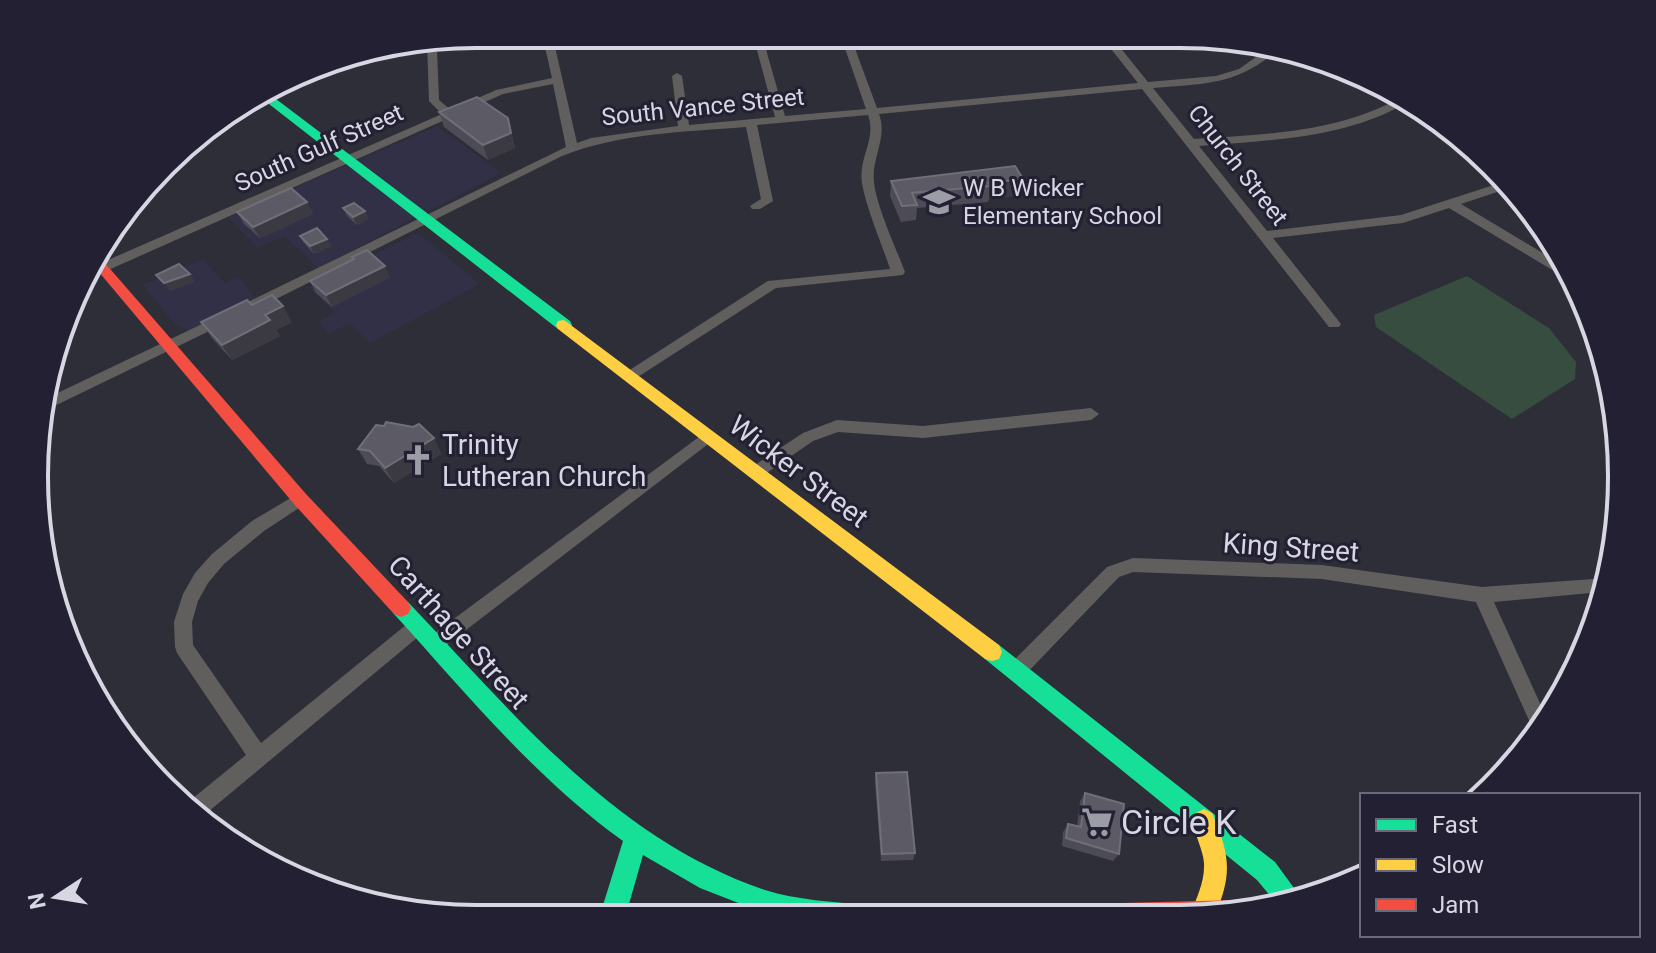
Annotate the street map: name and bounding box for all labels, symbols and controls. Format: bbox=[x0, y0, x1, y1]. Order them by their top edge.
street label: South Vance Street bbox=[600, 82, 806, 132]
street label: South Gulf Street bbox=[231, 98, 408, 198]
street label: Church Street bbox=[1182, 99, 1294, 231]
place label: W B Wicker Elementary School bbox=[963, 174, 1162, 230]
school or university icon: W B Wicker Elementary School bbox=[922, 185, 956, 219]
street label: Wicker Street bbox=[723, 408, 875, 534]
place label: Trinity Lutheran Church bbox=[442, 428, 646, 493]
church icon: Trinity Lutheran Church bbox=[401, 443, 435, 477]
street label: King Street bbox=[1222, 526, 1360, 569]
street label: Carthage Street bbox=[381, 549, 536, 716]
legend bbox=[1360, 793, 1640, 937]
place label: Circle K bbox=[1121, 802, 1237, 842]
supermarket icon: Circle K bbox=[1080, 805, 1114, 839]
text: Fast bbox=[1432, 811, 1478, 839]
text: Slow bbox=[1432, 851, 1484, 879]
north arrow bbox=[16, 857, 96, 937]
text: N bbox=[23, 891, 51, 911]
text: Jam bbox=[1432, 891, 1479, 919]

